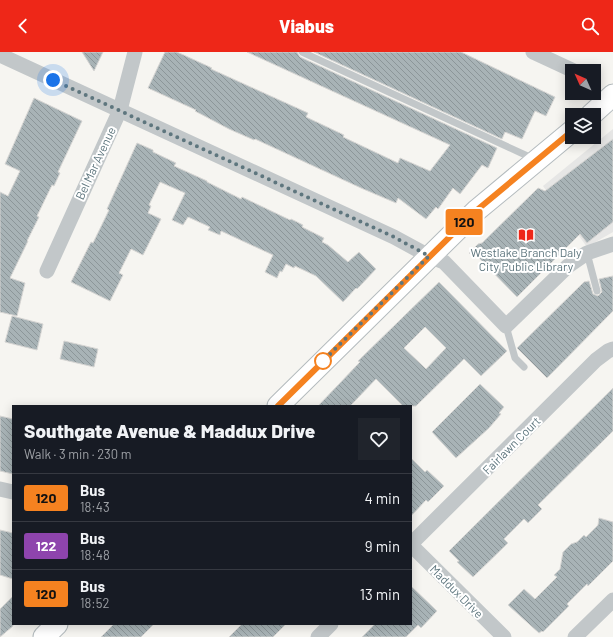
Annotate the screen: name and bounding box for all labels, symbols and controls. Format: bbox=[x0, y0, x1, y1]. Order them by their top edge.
icon: back bbox=[12, 15, 34, 37]
text: Viabus bbox=[279, 15, 334, 37]
icon: search bbox=[579, 15, 601, 37]
north arrow bbox=[565, 64, 601, 100]
map controls bbox=[565, 64, 601, 144]
your location bbox=[43, 70, 63, 90]
button: layers bbox=[565, 108, 601, 144]
street label: Bel Mar Avenue bbox=[72, 124, 118, 202]
line badge: 120 bbox=[441, 209, 487, 235]
text: 120 bbox=[454, 213, 474, 230]
library icon: Westlake Branch Daly City Public Library bbox=[517, 226, 535, 244]
place label: Westlake Branch Daly City Public Library bbox=[470, 245, 582, 273]
unlabelled marker bbox=[314, 352, 332, 370]
street label: Fairlawn Court bbox=[479, 413, 543, 477]
button: heart bbox=[358, 418, 400, 460]
text: Southgate Avenue & Maddux Drive bbox=[24, 419, 315, 442]
text: Walk · 3 min · 230 m bbox=[24, 446, 131, 462]
text: Bus bbox=[80, 481, 105, 499]
text: 120 bbox=[36, 489, 56, 506]
text: 4 min bbox=[364, 489, 400, 507]
text: 18:43 bbox=[80, 499, 110, 515]
text: Bus bbox=[80, 529, 105, 547]
text: 122 bbox=[36, 537, 56, 554]
text: 9 min bbox=[365, 537, 400, 555]
text: 18:48 bbox=[80, 547, 110, 563]
street label: Maddux Drive bbox=[428, 562, 486, 620]
text: Bus bbox=[80, 577, 105, 595]
text: 120 bbox=[36, 585, 56, 602]
text: 13 min bbox=[360, 585, 400, 603]
text: 18:52 bbox=[80, 595, 109, 611]

